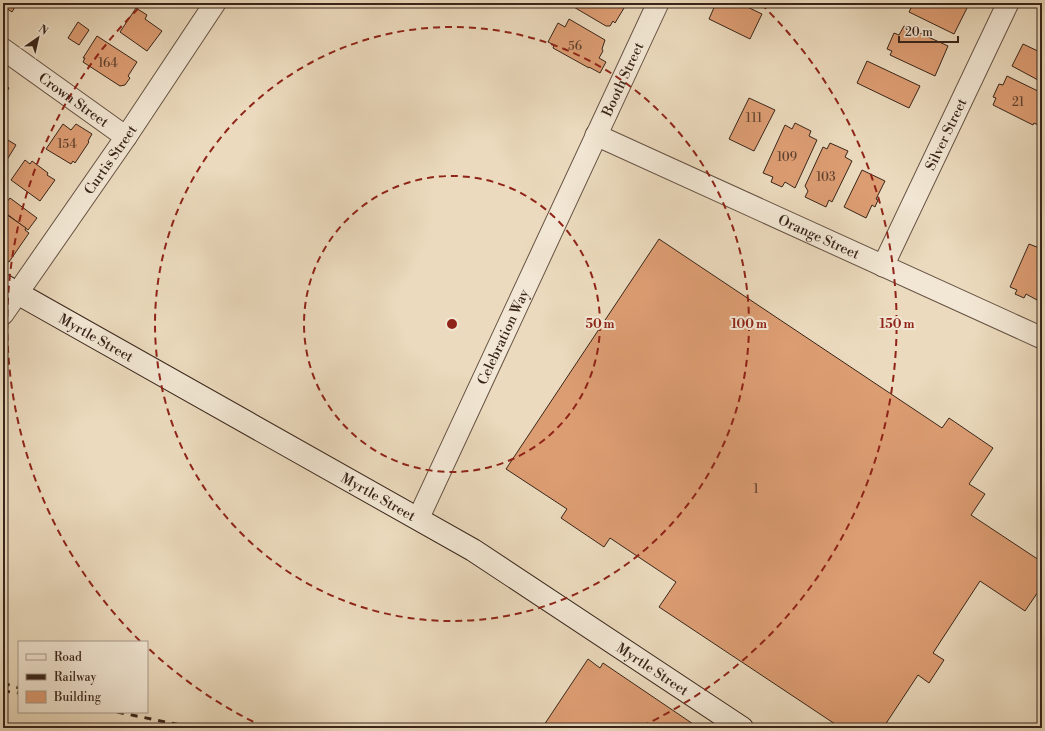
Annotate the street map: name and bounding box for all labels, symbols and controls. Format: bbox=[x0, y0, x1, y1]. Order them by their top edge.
north arrow bbox=[18, 18, 58, 58]
scale bar bbox=[899, 18, 958, 44]
text: N bbox=[36, 22, 51, 39]
text: 20 m bbox=[905, 25, 933, 40]
house number: 56 bbox=[568, 39, 582, 54]
street label: Booth Street bbox=[598, 40, 648, 121]
house number: 164 bbox=[98, 56, 118, 71]
street label: Crown Street bbox=[35, 69, 112, 132]
house number: 21 bbox=[1012, 95, 1025, 110]
street label: Silver Street bbox=[922, 96, 971, 174]
house number: 111 bbox=[746, 111, 763, 126]
street label: Curtis Street bbox=[81, 122, 141, 198]
house number: 154 bbox=[57, 137, 77, 152]
house number: 109 bbox=[777, 150, 797, 165]
house number: 103 bbox=[816, 170, 836, 185]
street label: Orange Street bbox=[775, 211, 862, 264]
street label: Celebration Way bbox=[474, 286, 534, 388]
street label: Myrtle Street bbox=[55, 310, 136, 367]
centre of rings bbox=[445, 317, 459, 331]
text: 50 m bbox=[585, 317, 615, 332]
text: 100 m bbox=[731, 317, 767, 332]
text: 150 m bbox=[880, 317, 914, 332]
street label: Myrtle Street bbox=[337, 469, 419, 526]
house number: 1 bbox=[753, 482, 759, 497]
street label: Myrtle Street bbox=[613, 639, 692, 700]
legend bbox=[18, 641, 148, 713]
text: Road bbox=[54, 650, 82, 665]
text: Railway bbox=[54, 670, 96, 685]
text: Building bbox=[53, 690, 102, 705]

